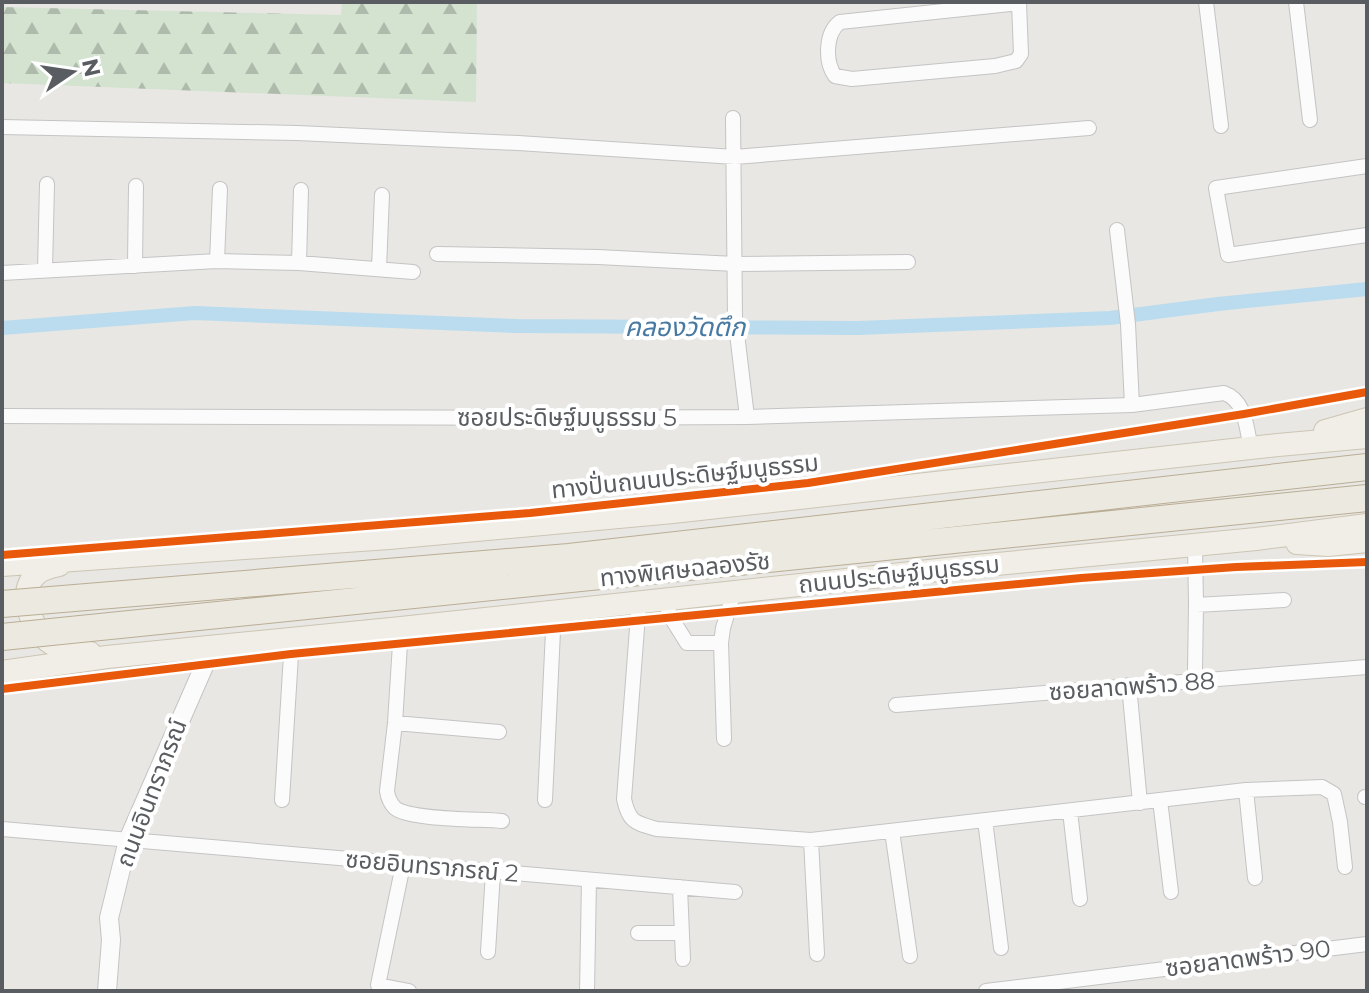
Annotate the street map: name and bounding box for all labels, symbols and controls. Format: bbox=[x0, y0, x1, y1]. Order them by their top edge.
north arrow bbox=[32, 32, 112, 112]
text: N bbox=[76, 56, 106, 79]
water label: คลองวัดตึก bbox=[625, 311, 747, 343]
street label: ซอยประดิษฐ์มนูธรรม 5 bbox=[457, 403, 677, 433]
street label: ทางปั่นถนนประดิษฐ์มนูธรรม bbox=[550, 447, 820, 505]
street label: ทางพิเศษฉลองรัช bbox=[598, 546, 772, 592]
street label: ถนนประดิษฐ์มนูธรรม bbox=[797, 549, 1001, 600]
street label: ซอยลาดพร้าว 88 bbox=[1048, 666, 1216, 706]
street label: ถนนอินทราภรณ์ bbox=[109, 715, 193, 871]
street label: ซอยอินทราภรณ์ 2 bbox=[344, 844, 520, 888]
street label: ซอยลาดพร้าว 90 bbox=[1164, 933, 1332, 983]

